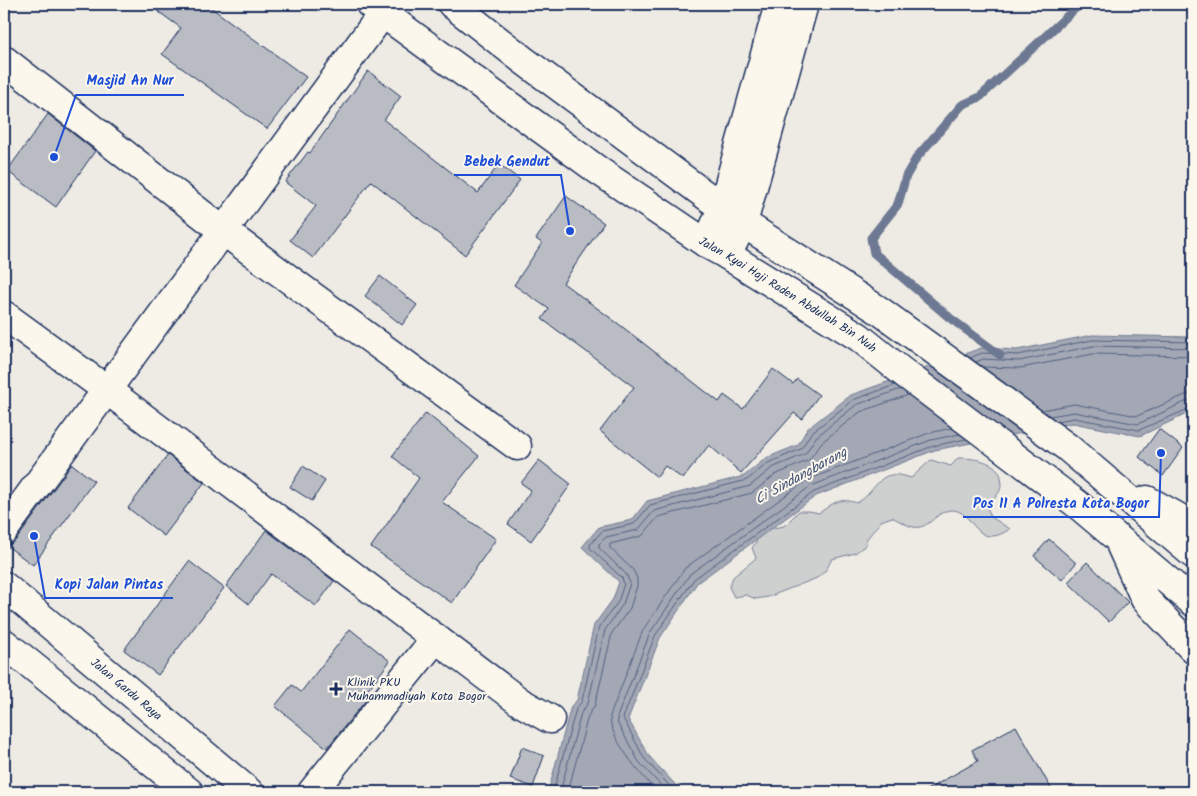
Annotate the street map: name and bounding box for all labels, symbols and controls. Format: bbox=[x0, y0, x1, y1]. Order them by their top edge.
callout: Masjid An Nur bbox=[76, 66, 184, 95]
text: Masjid An Nur bbox=[86, 70, 175, 92]
callout: Bebek Gendut bbox=[454, 146, 561, 175]
text: Bebek Gendut bbox=[464, 151, 551, 173]
street label: Jalan Kyai Haji Raden Abdullah Bin Nuh bbox=[695, 231, 881, 357]
water label: Ci Sindangbarang bbox=[751, 441, 852, 510]
callout: Pos 11 A Polresta Kota Bogor bbox=[963, 488, 1159, 517]
text: Pos 11 A Polresta Kota Bogor bbox=[973, 493, 1150, 515]
callout: Kopi Jalan Pintas bbox=[45, 569, 173, 598]
text: Kopi Jalan Pintas bbox=[55, 574, 164, 596]
street label: Jalan Gardu Raya bbox=[86, 653, 167, 725]
place label: Klinik PKU Muhammadiyah Kota Bogor bbox=[347, 673, 487, 706]
marker: Klinik PKU Muhammadiyah Kota Bogor bbox=[329, 682, 343, 696]

